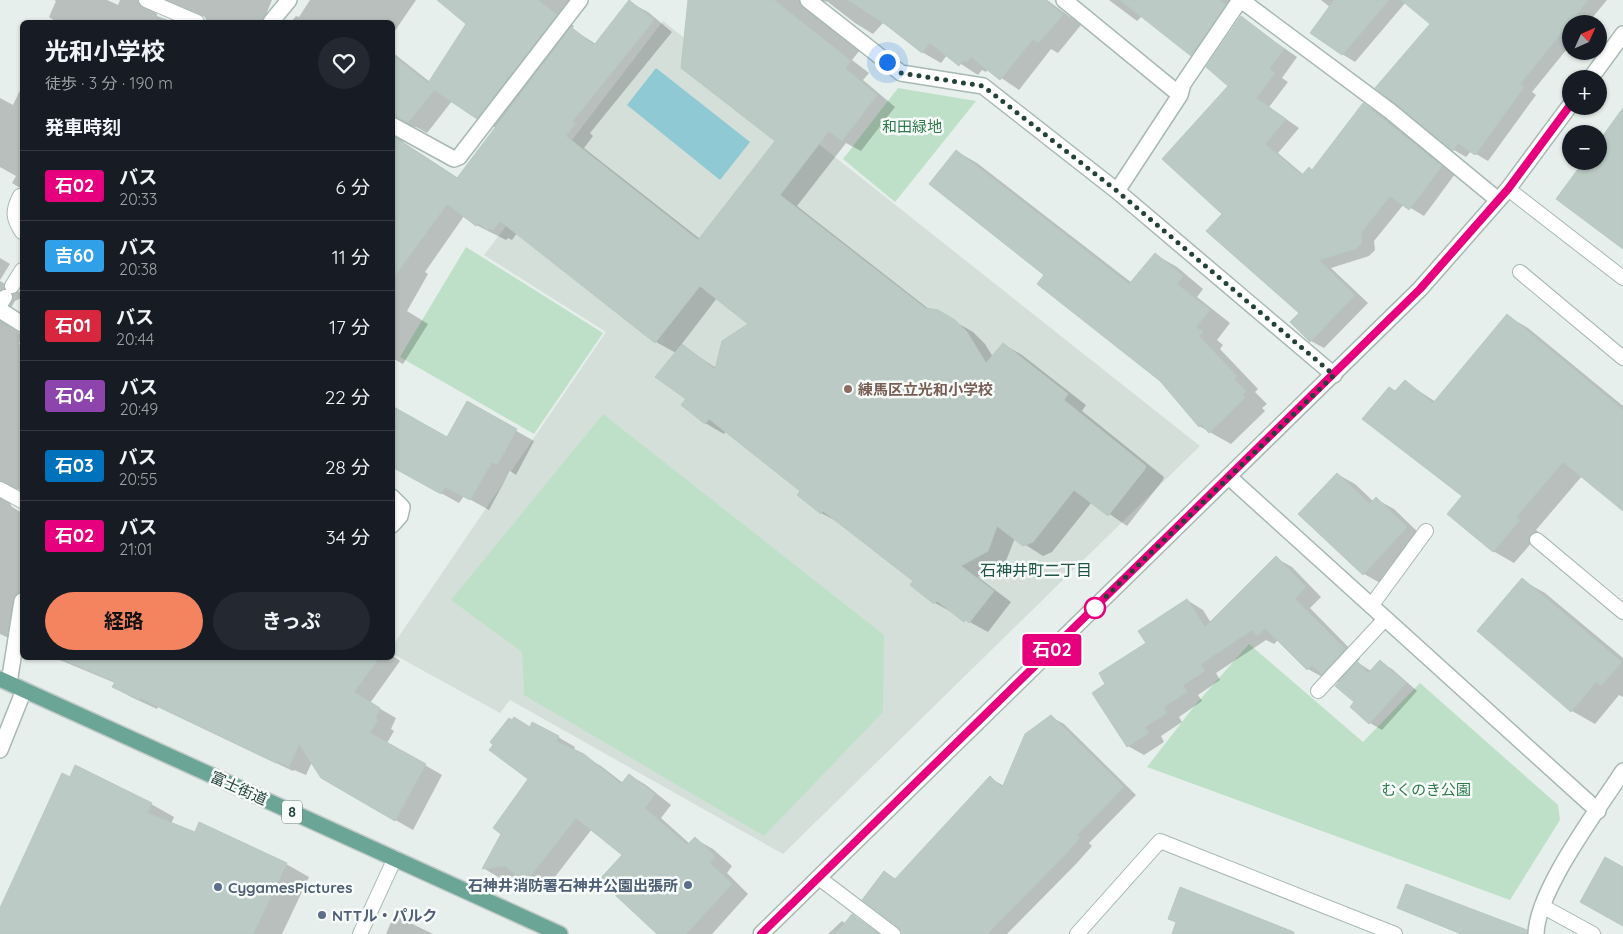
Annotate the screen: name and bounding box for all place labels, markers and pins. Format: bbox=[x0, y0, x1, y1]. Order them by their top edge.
place label: 練馬区立光和小学校 bbox=[858, 380, 993, 399]
marker: 練馬区立光和小学校 bbox=[842, 383, 854, 395]
unlabelled marker bbox=[1084, 597, 1106, 619]
place label: 石神井消防署石神井公園出張所 bbox=[468, 876, 678, 895]
place label: CygamesPictures bbox=[228, 878, 352, 897]
marker: 石神井消防署石神井公園出張所 bbox=[682, 879, 694, 891]
marker: CygamesPictures bbox=[212, 881, 224, 893]
place label: NTTル・パルク bbox=[332, 906, 437, 925]
marker: NTTル・パルク bbox=[316, 909, 328, 921]

